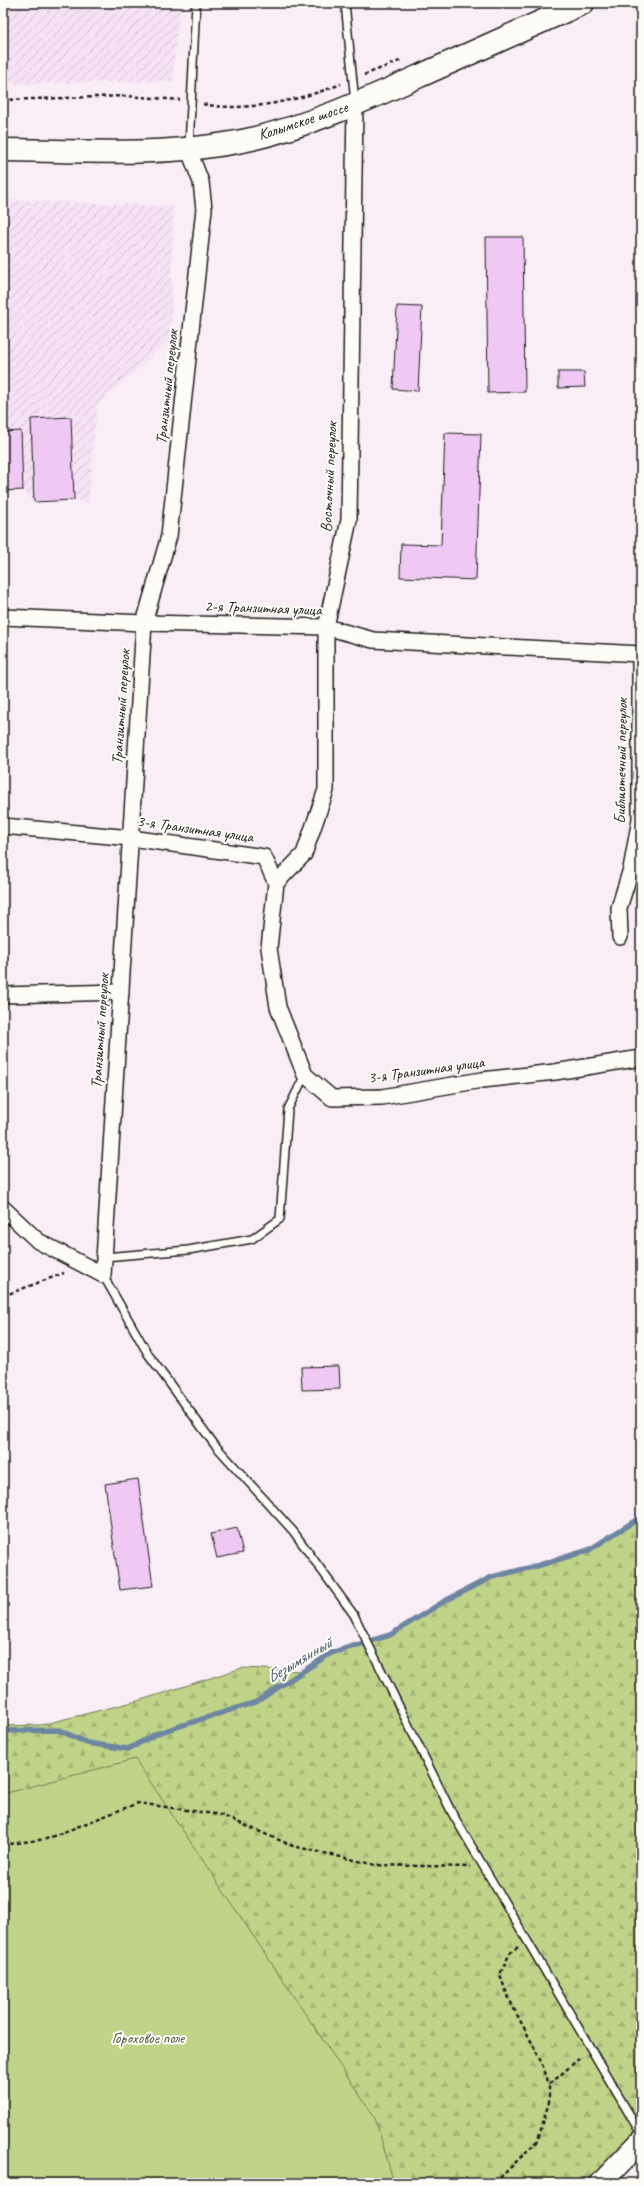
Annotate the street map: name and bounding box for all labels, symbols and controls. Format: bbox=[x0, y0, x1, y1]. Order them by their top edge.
street label: Колымское шоссе bbox=[256, 97, 352, 145]
street label: Транзитный переулок bbox=[151, 327, 183, 445]
street label: Восточный переулок bbox=[316, 419, 342, 533]
street label: 2-я Транзитная улица bbox=[204, 596, 323, 620]
street label: Транзитный переулок bbox=[107, 647, 135, 765]
street label: Библиотечный переулок bbox=[610, 696, 632, 824]
street label: 3-я Транзитная улица bbox=[136, 811, 256, 847]
street label: Транзитный переулок bbox=[86, 971, 114, 1089]
street label: 3-я Транзитная улица bbox=[367, 1052, 487, 1088]
water label: Безымянный bbox=[262, 1630, 339, 1689]
park label: Гороховое поле bbox=[112, 2028, 186, 2048]

